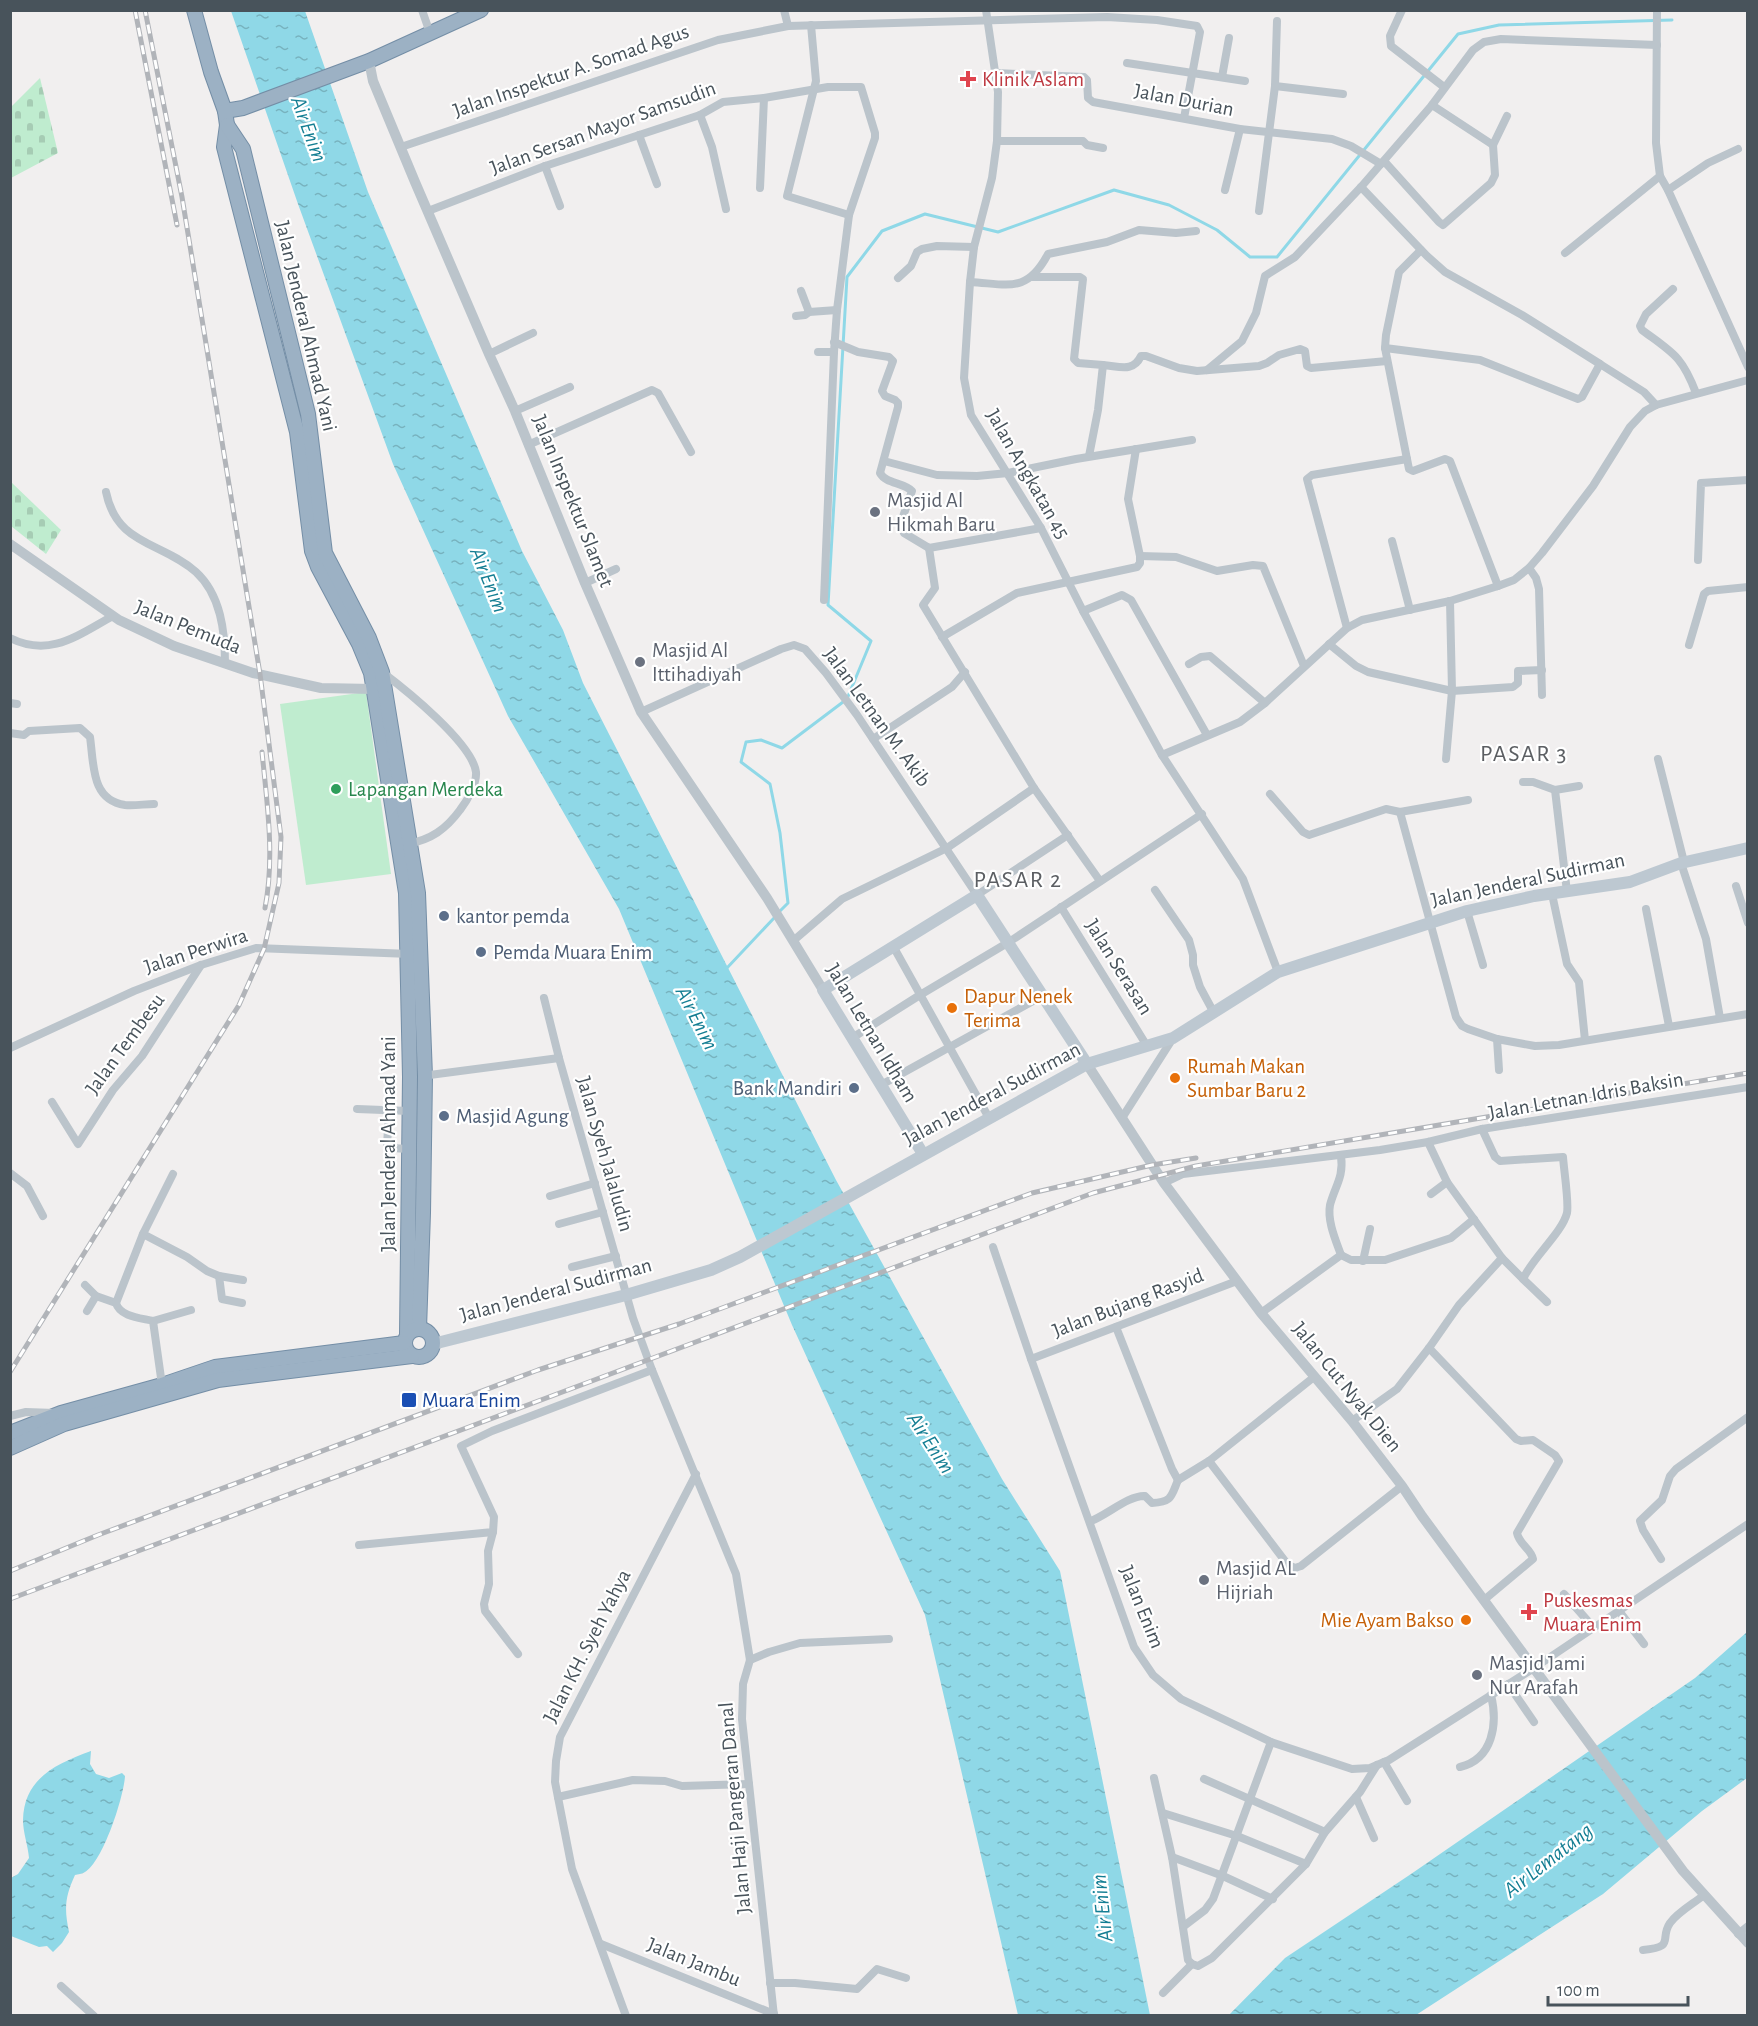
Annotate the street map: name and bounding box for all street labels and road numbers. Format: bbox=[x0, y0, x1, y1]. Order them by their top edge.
street label: Jalan Inspektur A. Somad Agus bbox=[450, 21, 692, 121]
street label: Jalan Sersan Mayor Samsudin bbox=[488, 77, 718, 179]
street label: Jalan Durian bbox=[1132, 80, 1236, 120]
street label: Jalan Jenderal Ahmad Yani bbox=[272, 219, 340, 433]
street label: Jalan Angkatan 45 bbox=[982, 406, 1074, 542]
street label: Jalan Inspektur Slamet bbox=[529, 412, 617, 590]
street label: Jalan Pemuda bbox=[132, 596, 244, 658]
street label: Jalan Letnan M. Akib bbox=[820, 643, 934, 791]
street label: Jalan Jenderal Sudirman bbox=[1429, 849, 1627, 911]
street label: Jalan Serasan bbox=[1081, 916, 1157, 1018]
street label: Jalan Perwira bbox=[142, 924, 250, 978]
street label: Jalan Letnan Idham bbox=[822, 960, 922, 1106]
street label: Jalan Tembesu bbox=[81, 989, 169, 1098]
street label: Jalan Jenderal Ahmad Yani bbox=[378, 1036, 399, 1252]
street label: Jalan Jenderal Sudirman bbox=[900, 1038, 1084, 1150]
street label: Jalan Letnan Idris Baksin bbox=[1487, 1068, 1685, 1124]
street label: Jalan Syeh Jalaludin bbox=[573, 1074, 637, 1234]
street label: Jalan Jenderal Sudirman bbox=[458, 1254, 654, 1326]
street label: Jalan Bujang Rasyid bbox=[1050, 1264, 1207, 1341]
street label: Jalan Cut Nyak Dien bbox=[1288, 1318, 1406, 1456]
street label: Jalan Enim bbox=[1116, 1563, 1168, 1651]
street label: Jalan KH. Syeh Yahya bbox=[539, 1566, 635, 1726]
street label: Jalan Haji Pangeran Danal bbox=[715, 1701, 755, 1915]
street label: Jalan Jambu bbox=[644, 1934, 744, 1990]

